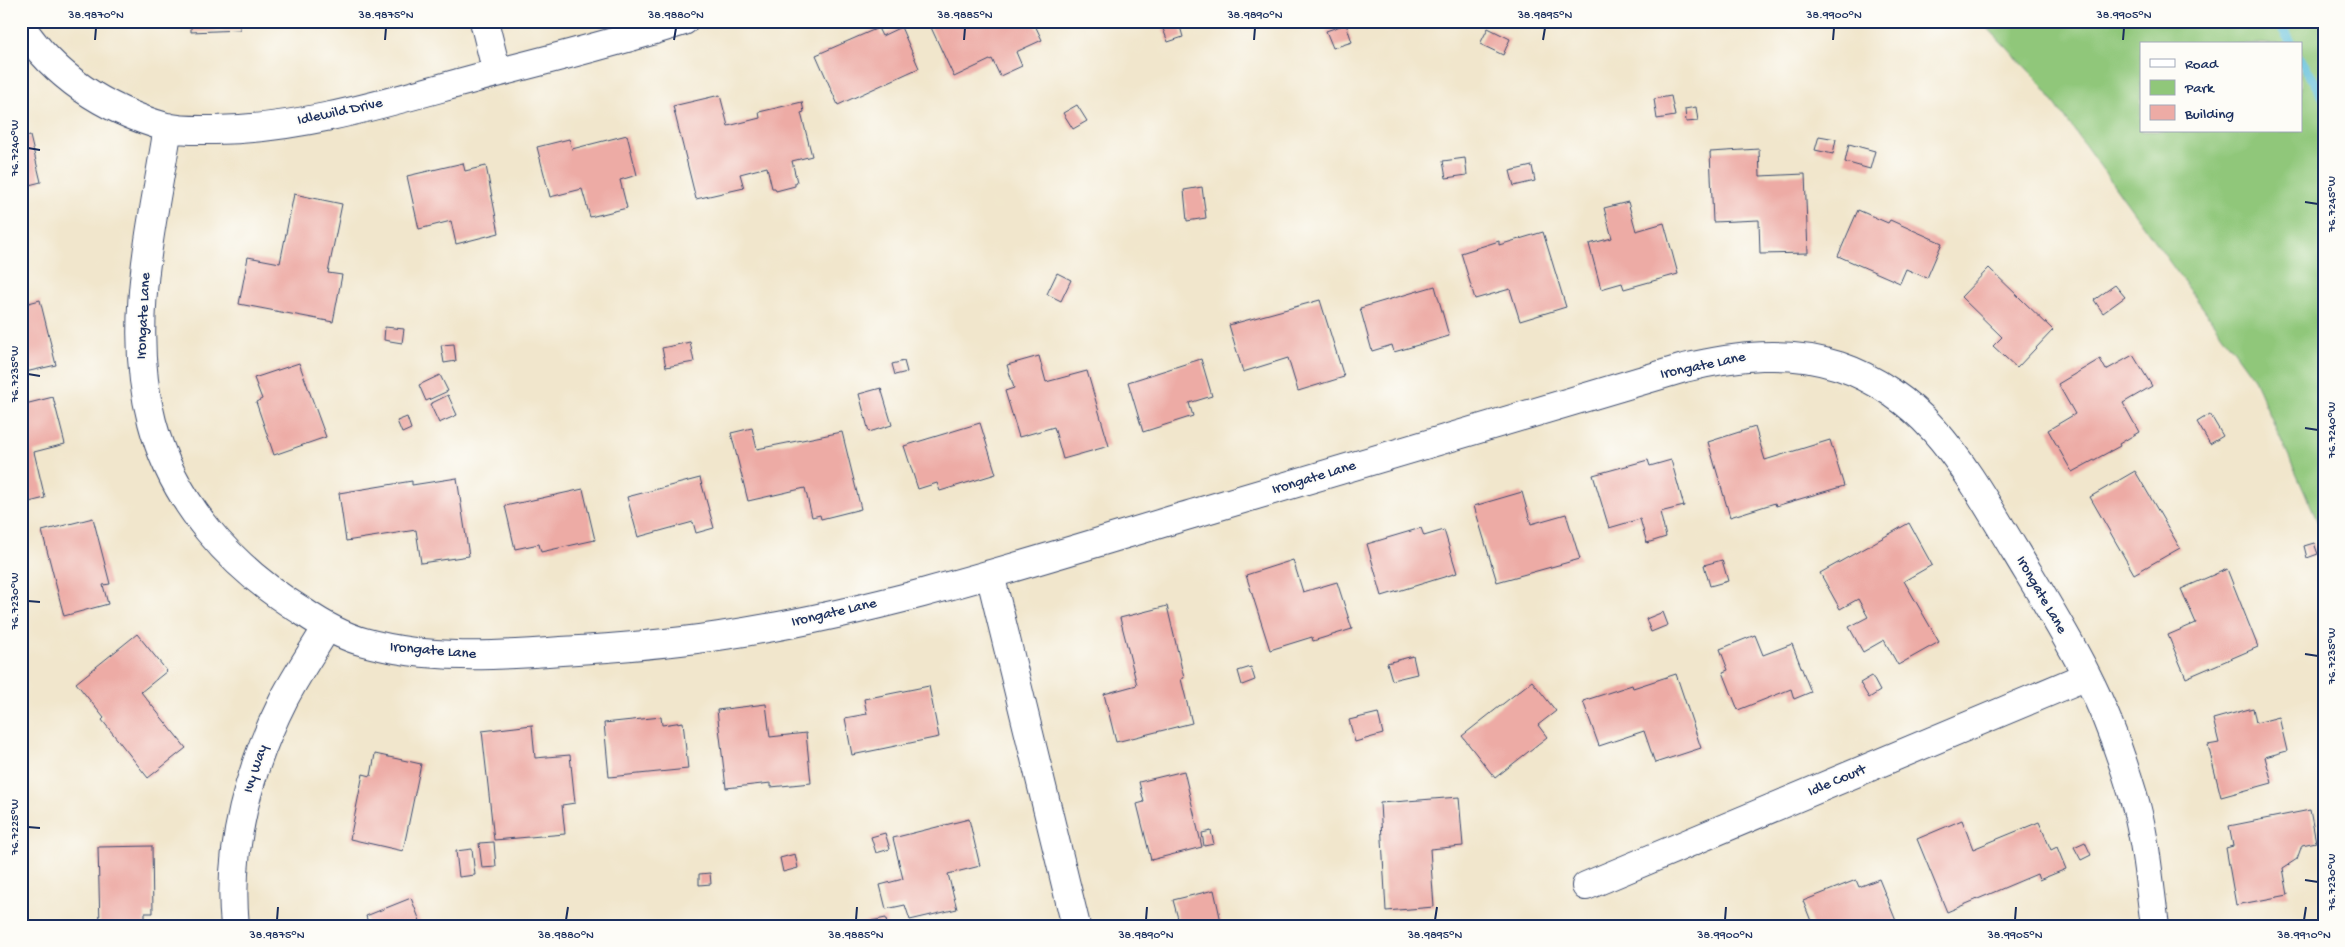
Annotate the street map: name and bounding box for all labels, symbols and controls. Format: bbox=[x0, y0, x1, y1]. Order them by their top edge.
text: 38.9870°N bbox=[67, 9, 124, 23]
text: 38.9875°N bbox=[358, 9, 414, 23]
text: 38.9880°N bbox=[647, 9, 704, 23]
text: 38.9885°N bbox=[936, 9, 993, 23]
text: 38.9890°N bbox=[1226, 9, 1283, 23]
text: 38.9895°N bbox=[1517, 9, 1573, 23]
text: 38.9900°N bbox=[1805, 9, 1862, 23]
text: 38.9905°N bbox=[2096, 9, 2152, 23]
legend bbox=[2140, 42, 2302, 132]
text: Road bbox=[2185, 56, 2219, 74]
text: Park bbox=[2184, 80, 2215, 98]
street label: Idlewild Drive bbox=[296, 94, 385, 130]
text: Building bbox=[2184, 106, 2234, 124]
text: 76.7240°W bbox=[9, 120, 23, 177]
text: 76.7245°W bbox=[2326, 176, 2340, 233]
street label: Irongate Lane bbox=[133, 272, 155, 360]
text: 76.7235°W bbox=[9, 346, 23, 403]
street label: Irongate Lane bbox=[1659, 348, 1748, 384]
text: 76.7240°W bbox=[2326, 402, 2340, 459]
street label: Irongate Lane bbox=[1270, 457, 1358, 499]
street label: Irongate Lane bbox=[2012, 553, 2071, 637]
text: 76.7230°W bbox=[9, 573, 23, 630]
street label: Irongate Lane bbox=[790, 594, 879, 632]
text: 76.7235°W bbox=[2326, 628, 2340, 685]
street label: Irongate Lane bbox=[389, 638, 477, 664]
street label: Ivy Way bbox=[240, 742, 272, 795]
street label: Idle Court bbox=[1805, 760, 1870, 801]
text: 76.7225°W bbox=[9, 799, 23, 856]
text: 76.7230°W bbox=[2326, 854, 2340, 911]
text: 38.9875°N bbox=[249, 929, 305, 943]
text: 38.9880°N bbox=[537, 929, 594, 943]
text: 38.9885°N bbox=[827, 929, 884, 943]
text: 38.9890°N bbox=[1117, 929, 1174, 943]
text: 38.9895°N bbox=[1407, 929, 1463, 943]
text: 38.9900°N bbox=[1696, 929, 1753, 943]
text: 38.9905°N bbox=[1987, 929, 2043, 943]
text: 38.9910°N bbox=[2276, 929, 2331, 943]

